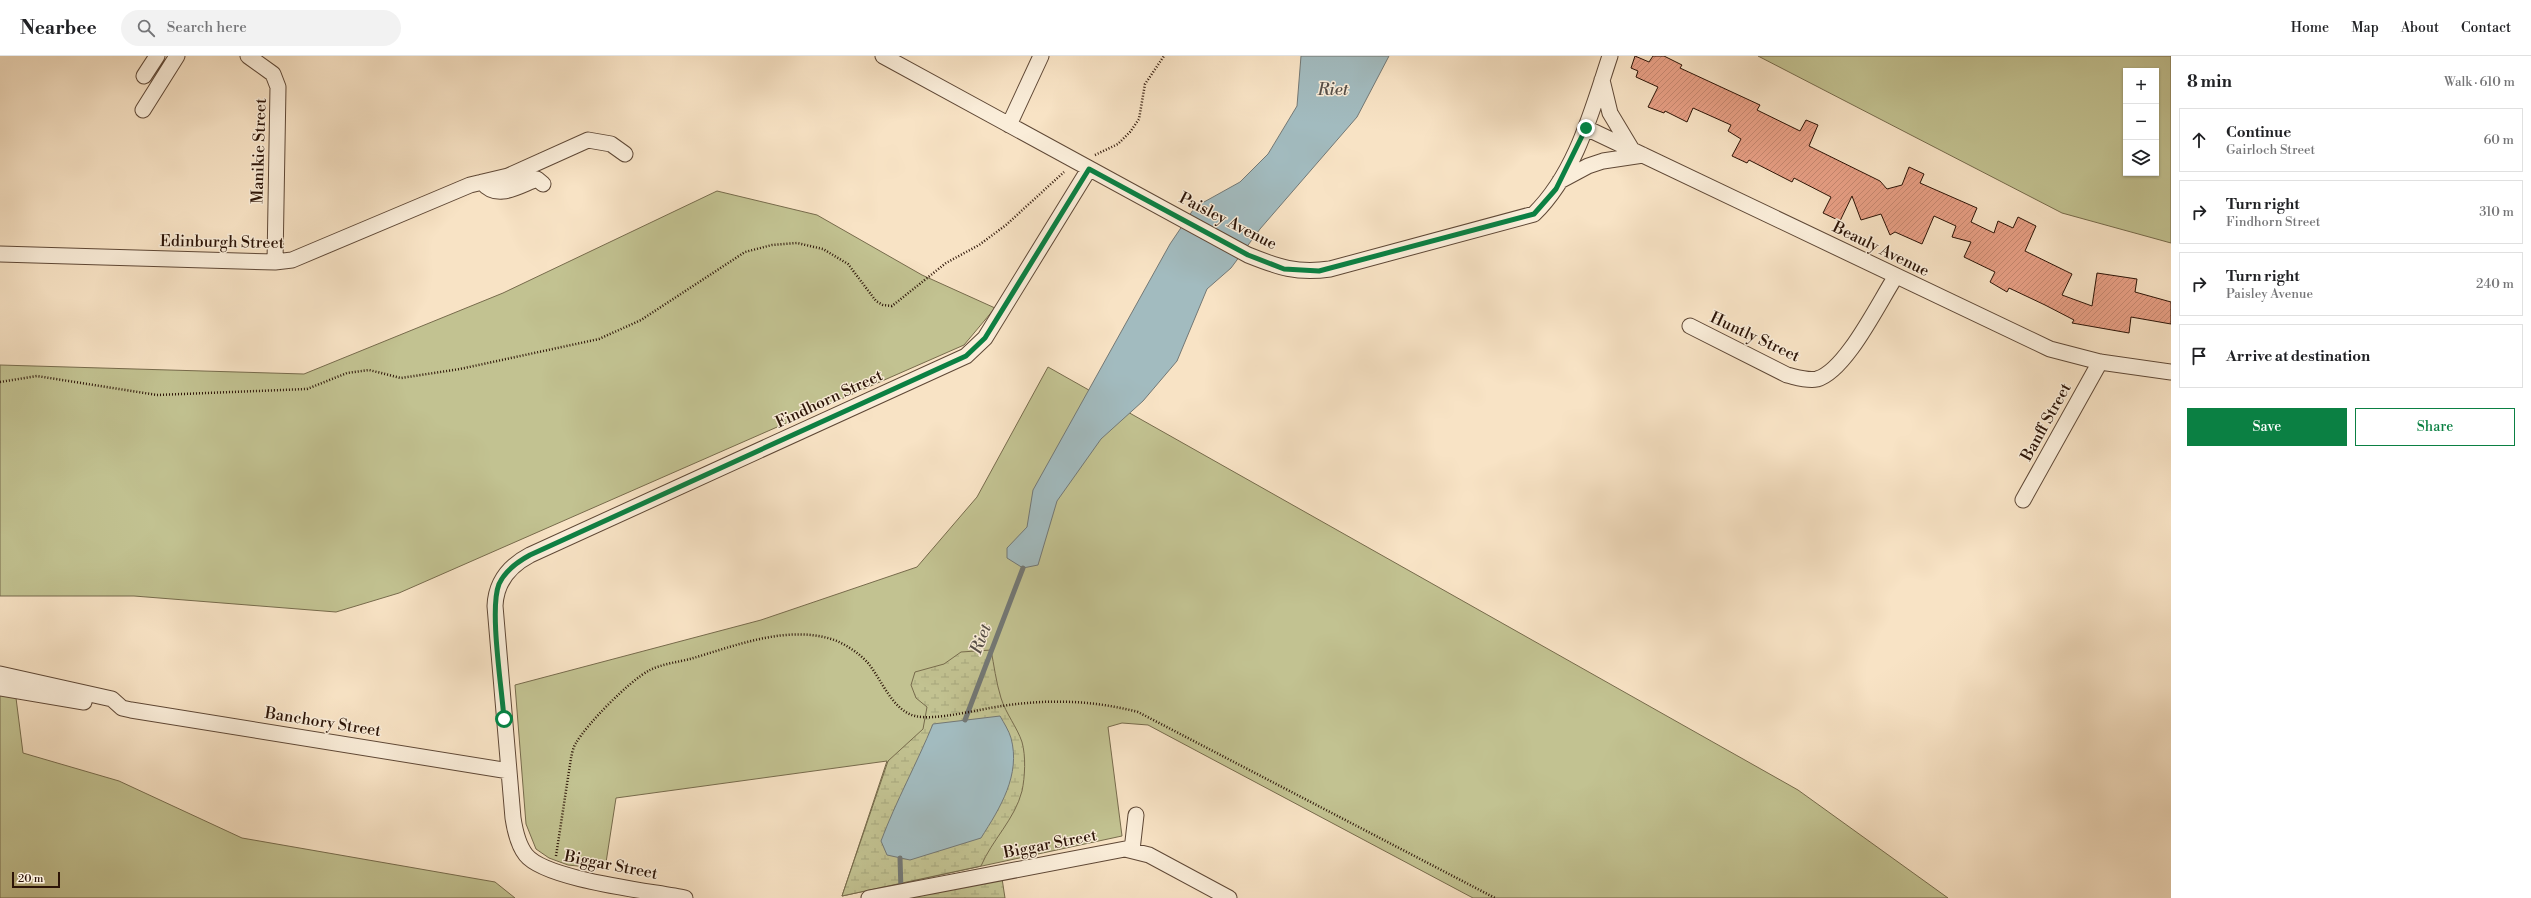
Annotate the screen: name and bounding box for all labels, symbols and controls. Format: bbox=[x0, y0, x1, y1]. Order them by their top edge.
search box bbox=[121, 10, 401, 46]
text: Nearbee bbox=[20, 16, 97, 40]
icon: search bbox=[135, 17, 157, 39]
text: Search here bbox=[167, 18, 247, 37]
text: Home bbox=[2291, 19, 2329, 37]
text: Map bbox=[2351, 19, 2379, 37]
text: About bbox=[2401, 19, 2439, 37]
text: Contact bbox=[2461, 19, 2511, 37]
map controls bbox=[2123, 68, 2159, 176]
button: + bbox=[2123, 68, 2159, 104]
text: 8 min bbox=[2187, 71, 2232, 93]
text: Walk · 610 m bbox=[2444, 74, 2515, 90]
water label: Riet bbox=[1317, 79, 1349, 101]
street label: Manikie Street bbox=[247, 98, 271, 204]
button: − bbox=[2123, 104, 2159, 140]
route end bbox=[1577, 119, 1595, 137]
text: Continue bbox=[2226, 123, 2291, 142]
icon: ahead bbox=[2188, 129, 2210, 151]
text: 60 m bbox=[2483, 132, 2514, 148]
button: layers bbox=[2123, 140, 2159, 176]
text: Gairloch Street bbox=[2226, 142, 2315, 158]
street label: Paisley Avenue bbox=[1176, 188, 1280, 254]
text: Turn right bbox=[2226, 195, 2300, 214]
icon: right bbox=[2188, 201, 2210, 223]
text: 310 m bbox=[2479, 204, 2514, 220]
text: Findhorn Street bbox=[2226, 214, 2320, 230]
street label: Beauly Avenue bbox=[1828, 217, 1933, 281]
street label: Edinburgh Street bbox=[160, 231, 285, 253]
text: Turn right bbox=[2226, 267, 2300, 286]
icon: right bbox=[2188, 273, 2210, 295]
text: 240 m bbox=[2476, 276, 2514, 292]
text: Paisley Avenue bbox=[2226, 286, 2313, 302]
street label: Huntly Street bbox=[1707, 308, 1803, 367]
icon: arrive bbox=[2188, 345, 2210, 367]
text: Arrive at destination bbox=[2226, 347, 2370, 366]
street label: Findhorn Street bbox=[772, 365, 886, 433]
street label: Banff Street bbox=[2016, 379, 2076, 465]
button: Save bbox=[2187, 408, 2347, 446]
button: Share bbox=[2355, 408, 2515, 446]
water label: Riet bbox=[965, 620, 997, 658]
street label: Banchory Street bbox=[262, 703, 383, 741]
route start bbox=[495, 710, 513, 728]
street label: Biggar Street bbox=[1001, 825, 1099, 863]
street label: Biggar Street bbox=[562, 846, 660, 884]
scale bar bbox=[12, 870, 60, 889]
text: 20 m bbox=[18, 872, 43, 886]

